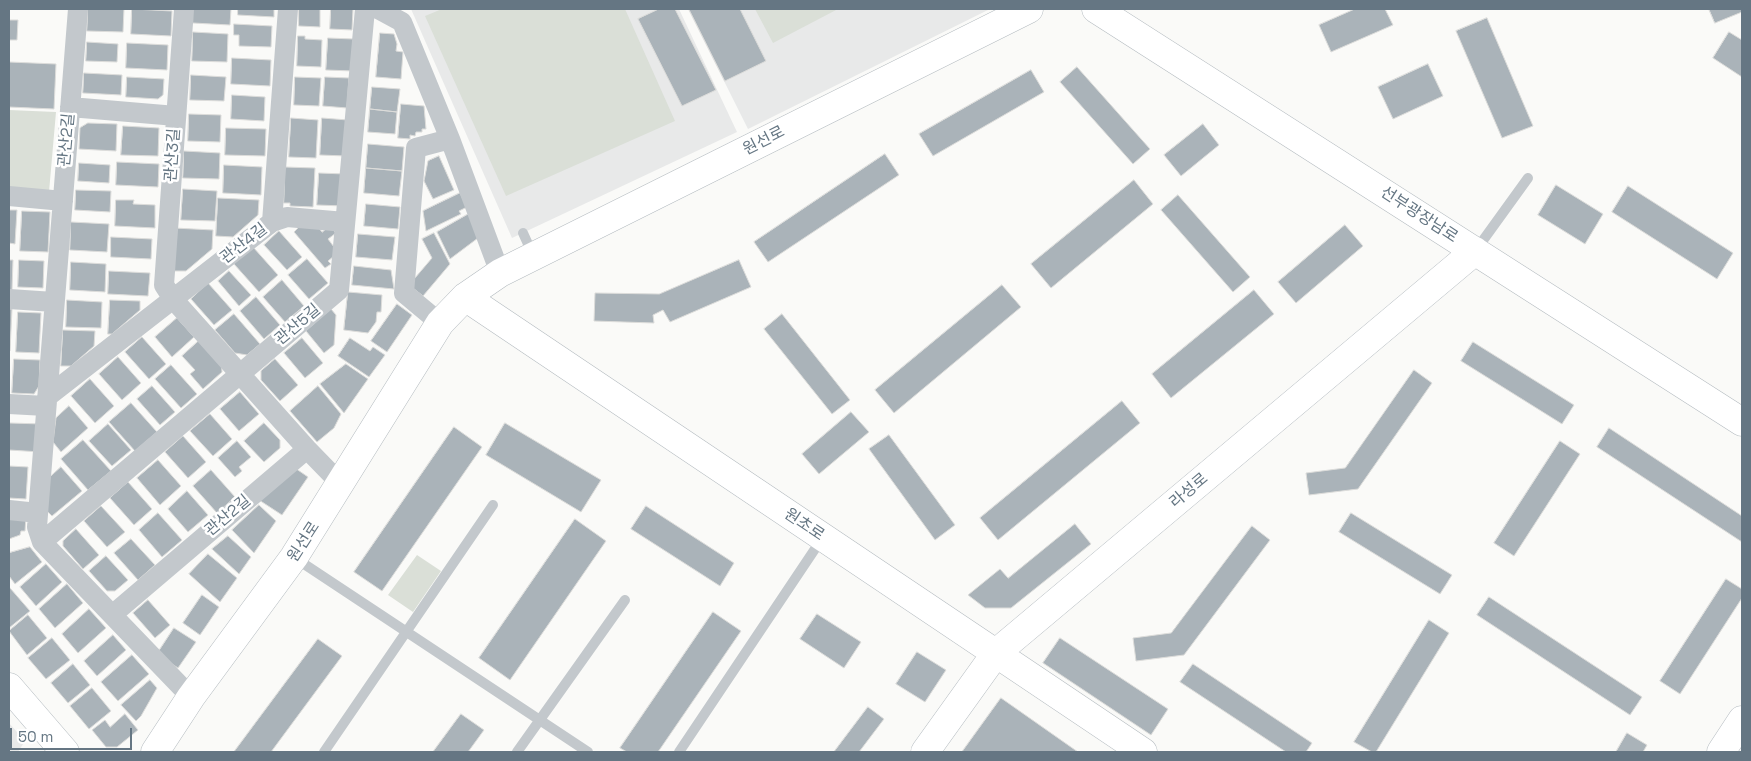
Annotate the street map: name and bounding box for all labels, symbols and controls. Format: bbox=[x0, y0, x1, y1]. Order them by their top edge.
street label: 관산2길 bbox=[55, 112, 79, 168]
street label: 원선로 bbox=[740, 122, 788, 160]
street label: 관산3길 bbox=[162, 127, 184, 183]
street label: 선부광장남로 bbox=[1377, 183, 1461, 247]
street label: 관산4길 bbox=[217, 220, 271, 268]
street label: 관산5길 bbox=[271, 300, 325, 350]
street label: 라성로 bbox=[1166, 469, 1212, 513]
street label: 관산2길 bbox=[201, 491, 255, 541]
street label: 원초로 bbox=[780, 505, 828, 545]
street label: 원선로 bbox=[284, 518, 324, 566]
scale bar bbox=[12, 718, 135, 750]
text: 50 m bbox=[18, 727, 53, 746]

